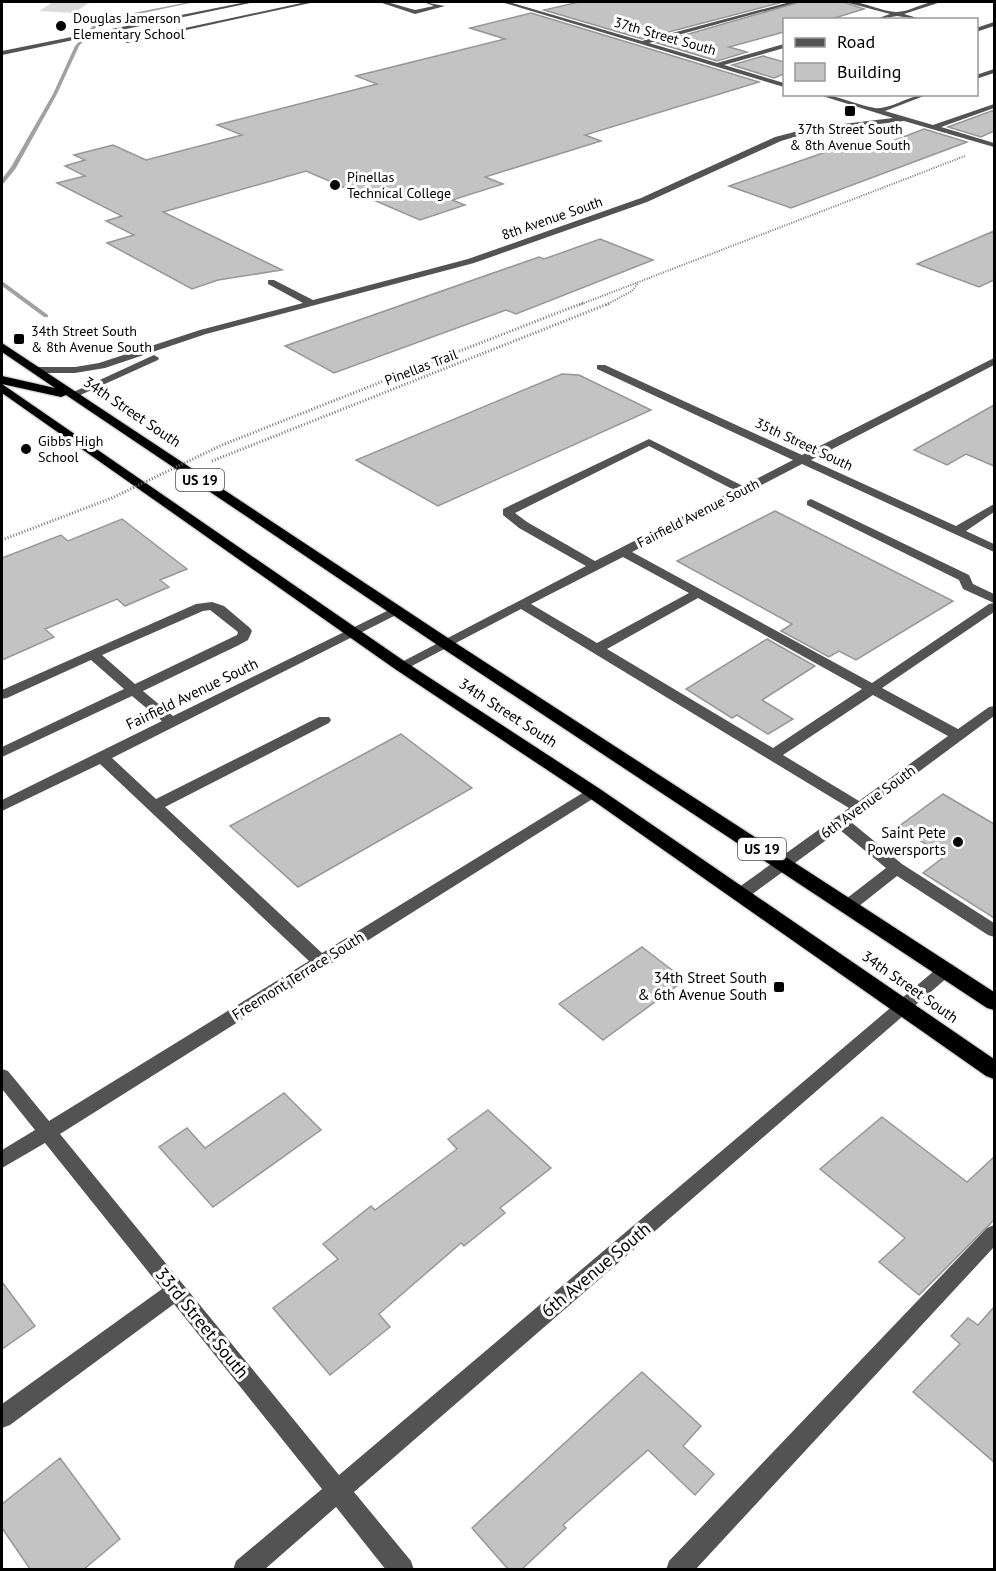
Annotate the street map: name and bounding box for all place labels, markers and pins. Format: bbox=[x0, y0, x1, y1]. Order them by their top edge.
place label: Douglas Jamerson Elementary School bbox=[73, 9, 185, 43]
marker: Douglas Jamerson Elementary School bbox=[54, 19, 68, 33]
marker: 37th Street South & 8th Avenue South bbox=[843, 104, 857, 118]
place label: 37th Street South & 8th Avenue South bbox=[790, 120, 910, 154]
place label: Pinellas Technical College bbox=[347, 168, 451, 202]
marker: Pinellas Technical College bbox=[328, 178, 342, 192]
place label: 34th Street South & 8th Avenue South bbox=[31, 322, 152, 356]
marker: 34th Street South & 8th Avenue South bbox=[12, 332, 26, 346]
place label: Gibbs High School bbox=[38, 432, 103, 466]
marker: Gibbs High School bbox=[19, 442, 33, 456]
place label: Saint Pete Powersports bbox=[867, 823, 946, 859]
marker: Saint Pete Powersports bbox=[951, 835, 965, 849]
place label: 34th Street South & 6th Avenue South bbox=[638, 968, 767, 1004]
marker: 34th Street South & 6th Avenue South bbox=[772, 980, 786, 994]

